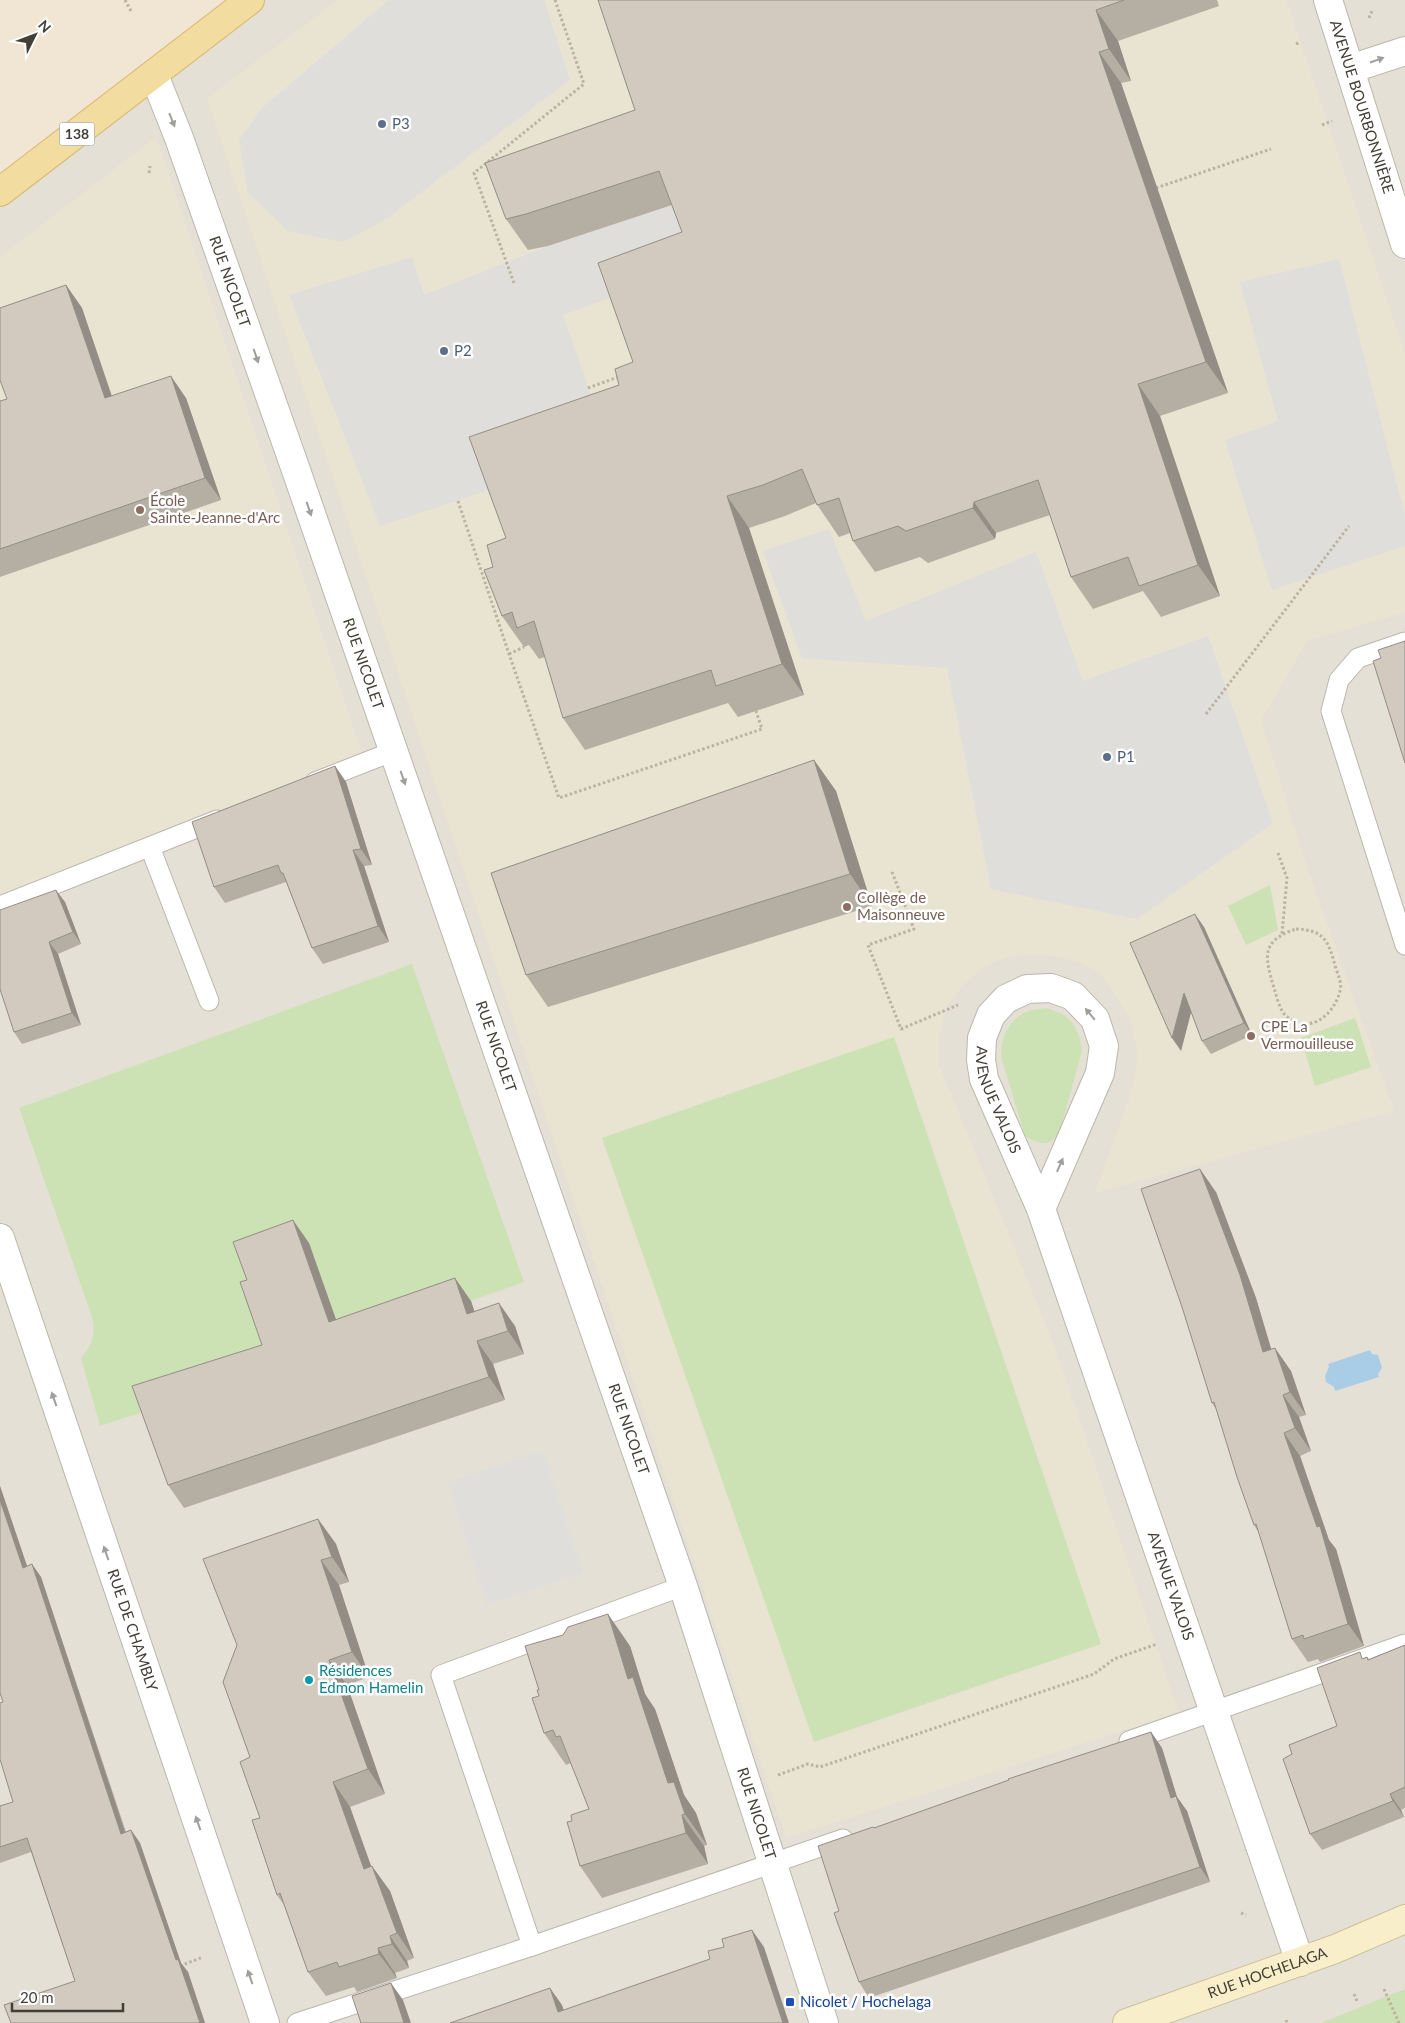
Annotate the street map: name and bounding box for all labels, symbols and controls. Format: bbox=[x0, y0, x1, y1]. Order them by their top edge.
north arrow bbox=[10, 10, 60, 60]
text: N bbox=[35, 16, 55, 36]
street label: AVENUE BOURBONNIÈRE bbox=[1327, 18, 1398, 195]
one-way arrow bbox=[1370, 55, 1385, 63]
one-way arrow bbox=[168, 113, 176, 128]
place label: P3 bbox=[392, 114, 410, 132]
marker: P3 bbox=[376, 118, 388, 130]
road number: 138 bbox=[60, 122, 94, 146]
street label: RUE NICOLET bbox=[206, 233, 255, 329]
place label: P2 bbox=[454, 341, 472, 359]
marker: P2 bbox=[438, 345, 450, 357]
one-way arrow bbox=[252, 349, 260, 364]
place label: École Sainte-Jeanne-d'Arc bbox=[150, 491, 280, 526]
one-way arrow bbox=[306, 502, 314, 517]
marker: École Sainte-Jeanne-d'Arc bbox=[134, 504, 146, 516]
street label: RUE NICOLET bbox=[340, 615, 388, 712]
place label: P1 bbox=[1117, 747, 1135, 765]
marker: P1 bbox=[1101, 751, 1113, 763]
one-way arrow bbox=[400, 771, 407, 786]
place label: Collège de Maisonneuve bbox=[857, 888, 945, 923]
marker: Collège de Maisonneuve bbox=[841, 901, 853, 913]
street label: RUE NICOLET bbox=[473, 998, 521, 1094]
one-way arrow bbox=[1084, 1009, 1096, 1021]
place label: CPE La Vermouilleuse bbox=[1261, 1017, 1354, 1052]
marker: CPE La Vermouilleuse bbox=[1245, 1030, 1257, 1042]
street label: AVENUE VALOIS bbox=[972, 1046, 1025, 1156]
one-way arrow bbox=[1057, 1158, 1065, 1172]
street label: RUE NICOLET bbox=[605, 1381, 654, 1477]
one-way arrow bbox=[50, 1391, 58, 1406]
street label: AVENUE VALOIS bbox=[1145, 1529, 1199, 1642]
one-way arrow bbox=[102, 1545, 110, 1560]
street label: RUE DE CHAMBLY bbox=[104, 1567, 163, 1694]
place label: Résidences Edmon Hamelin bbox=[319, 1661, 423, 1696]
marker: Résidences Edmon Hamelin bbox=[303, 1674, 315, 1686]
street label: RUE NICOLET bbox=[734, 1765, 781, 1862]
one-way arrow bbox=[193, 1815, 201, 1830]
street label: RUE HOCHELAGA bbox=[1205, 1942, 1330, 2002]
one-way arrow bbox=[245, 1969, 253, 1984]
scale bar bbox=[12, 1980, 124, 2012]
text: 20 m bbox=[20, 1988, 54, 2006]
place label: Nicolet / Hochelaga bbox=[800, 1992, 931, 2010]
marker: Nicolet / Hochelaga bbox=[784, 1996, 796, 2008]

